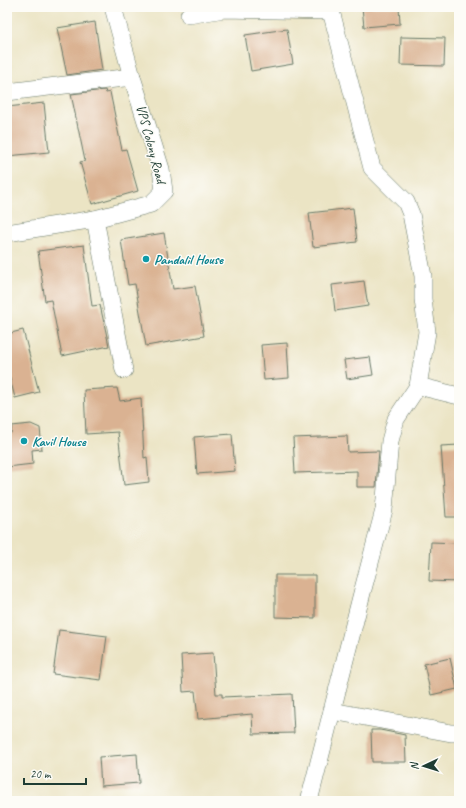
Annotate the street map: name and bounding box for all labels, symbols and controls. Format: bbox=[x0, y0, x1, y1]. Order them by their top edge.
street label: VPS Colony Road bbox=[132, 103, 170, 188]
place label: Pandalil House bbox=[154, 251, 224, 268]
marker: Pandalil House bbox=[141, 254, 151, 264]
place label: Kavil House bbox=[32, 433, 87, 450]
marker: Kavil House bbox=[19, 436, 29, 446]
north arrow bbox=[404, 746, 444, 786]
scale bar bbox=[24, 760, 86, 786]
text: N bbox=[407, 761, 421, 771]
text: 20 m bbox=[30, 766, 52, 782]

